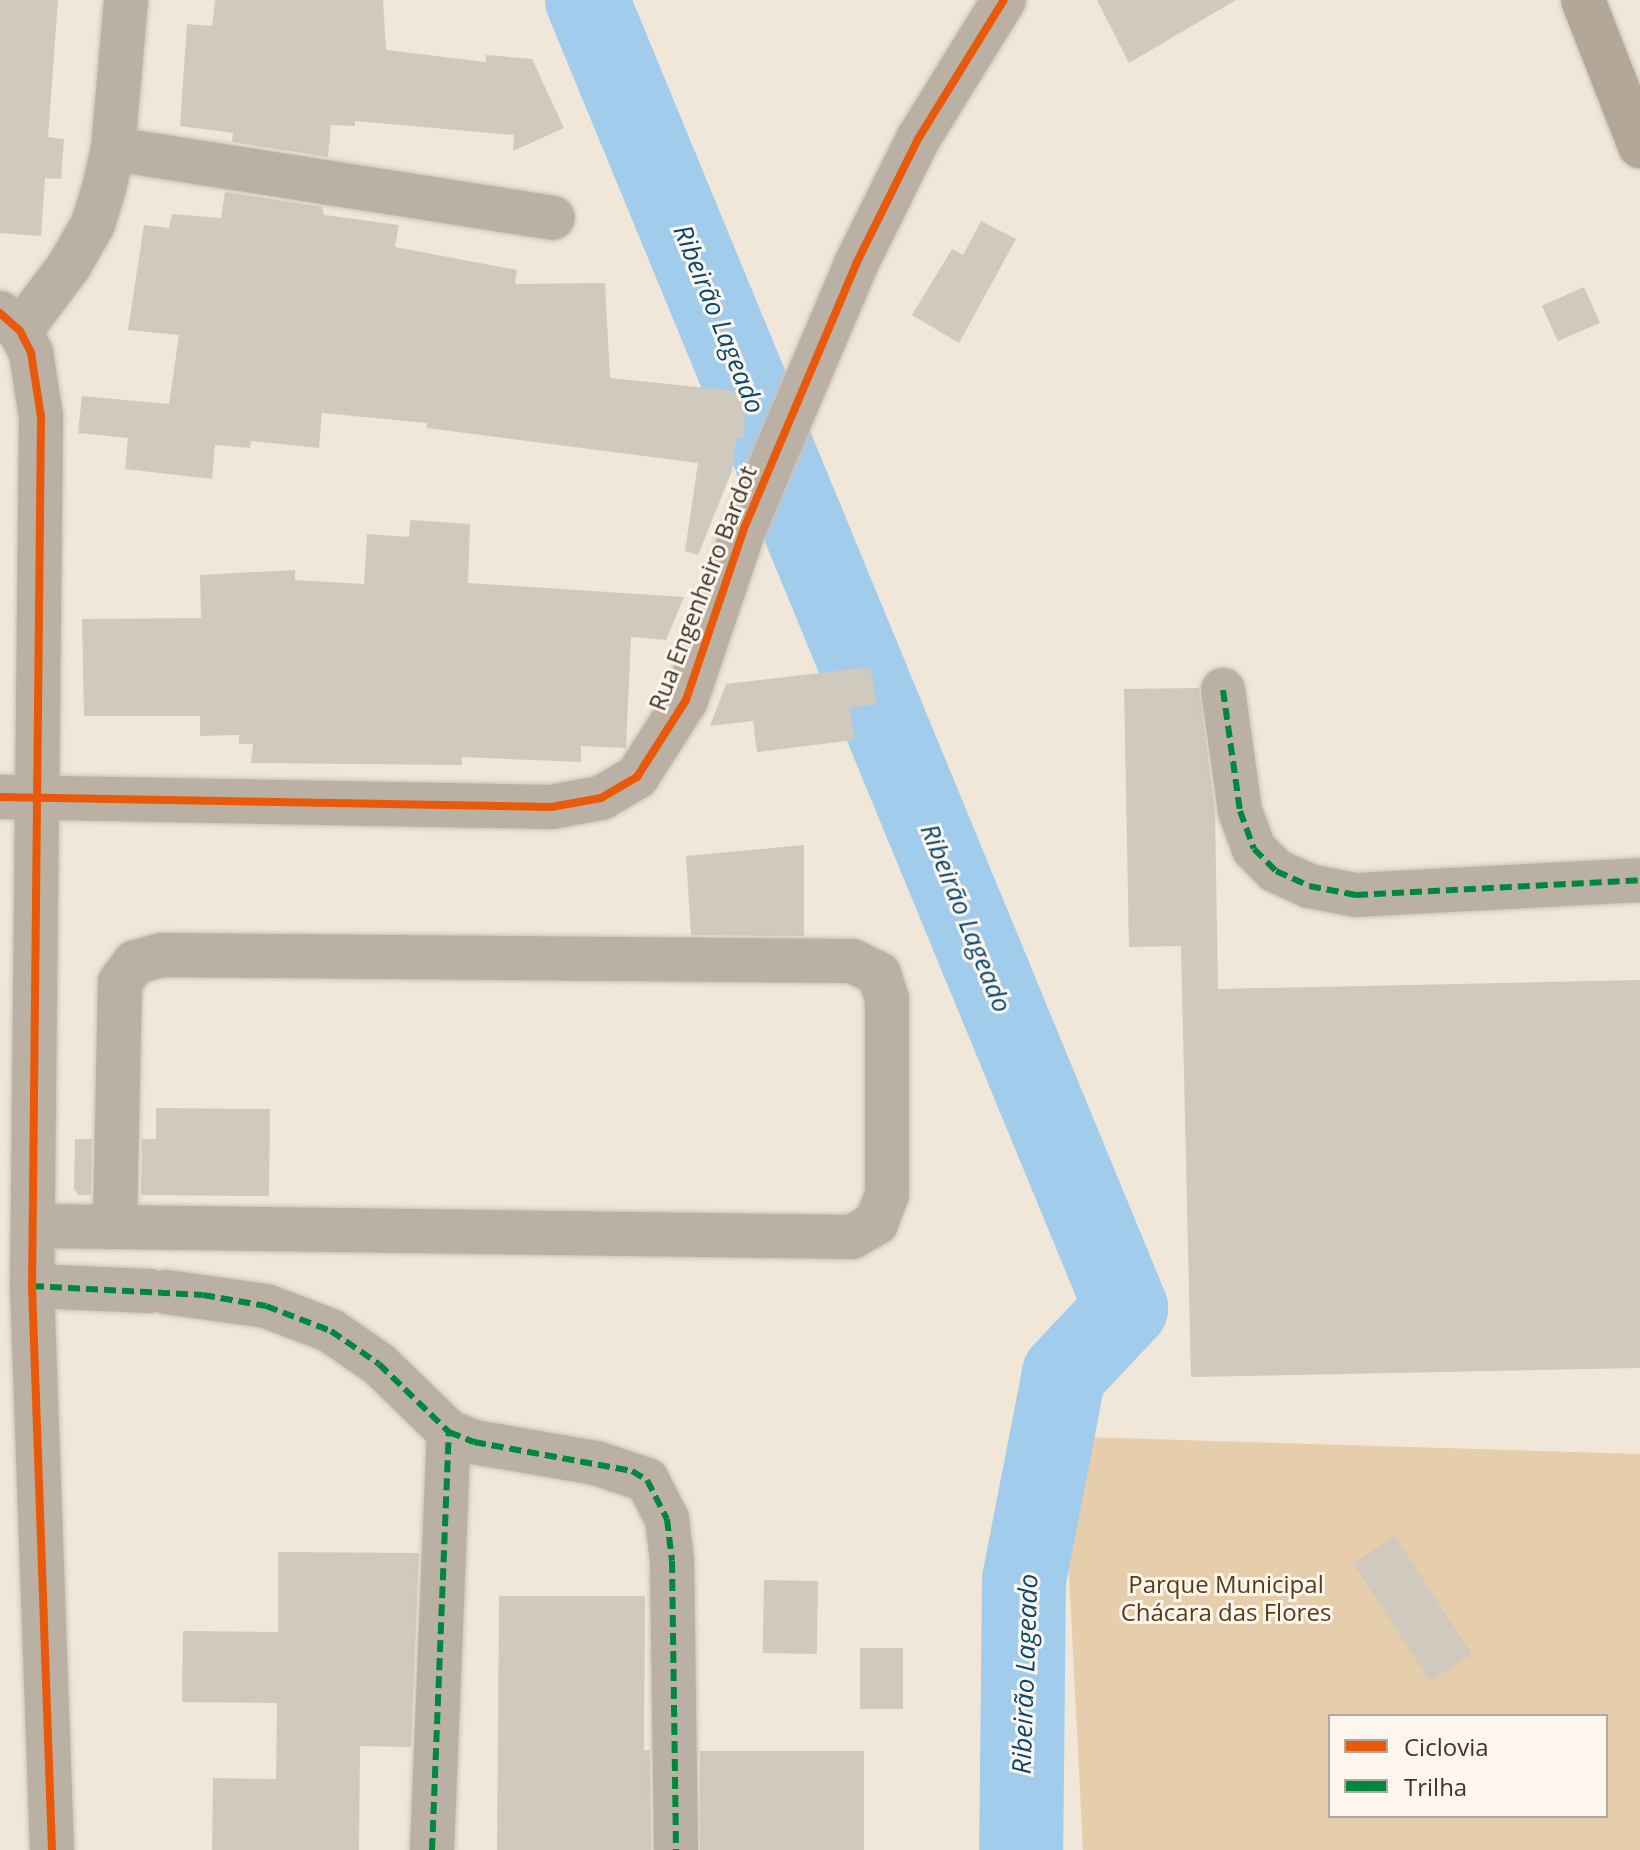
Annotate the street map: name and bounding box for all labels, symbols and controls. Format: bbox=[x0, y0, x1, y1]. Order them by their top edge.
water label: Ribeirão Lageado bbox=[667, 220, 771, 418]
street label: Rua Engenheiro Bardot bbox=[642, 462, 762, 714]
water label: Ribeirão Lageado bbox=[914, 819, 1018, 1017]
park label: Parque Municipal Chácara das Flores bbox=[1121, 1570, 1331, 1626]
water label: Ribeirão Lageado bbox=[1006, 1573, 1044, 1775]
legend bbox=[1328, 1714, 1608, 1818]
text: Ciclovia bbox=[1404, 1730, 1489, 1763]
text: Trilha bbox=[1404, 1770, 1467, 1803]

